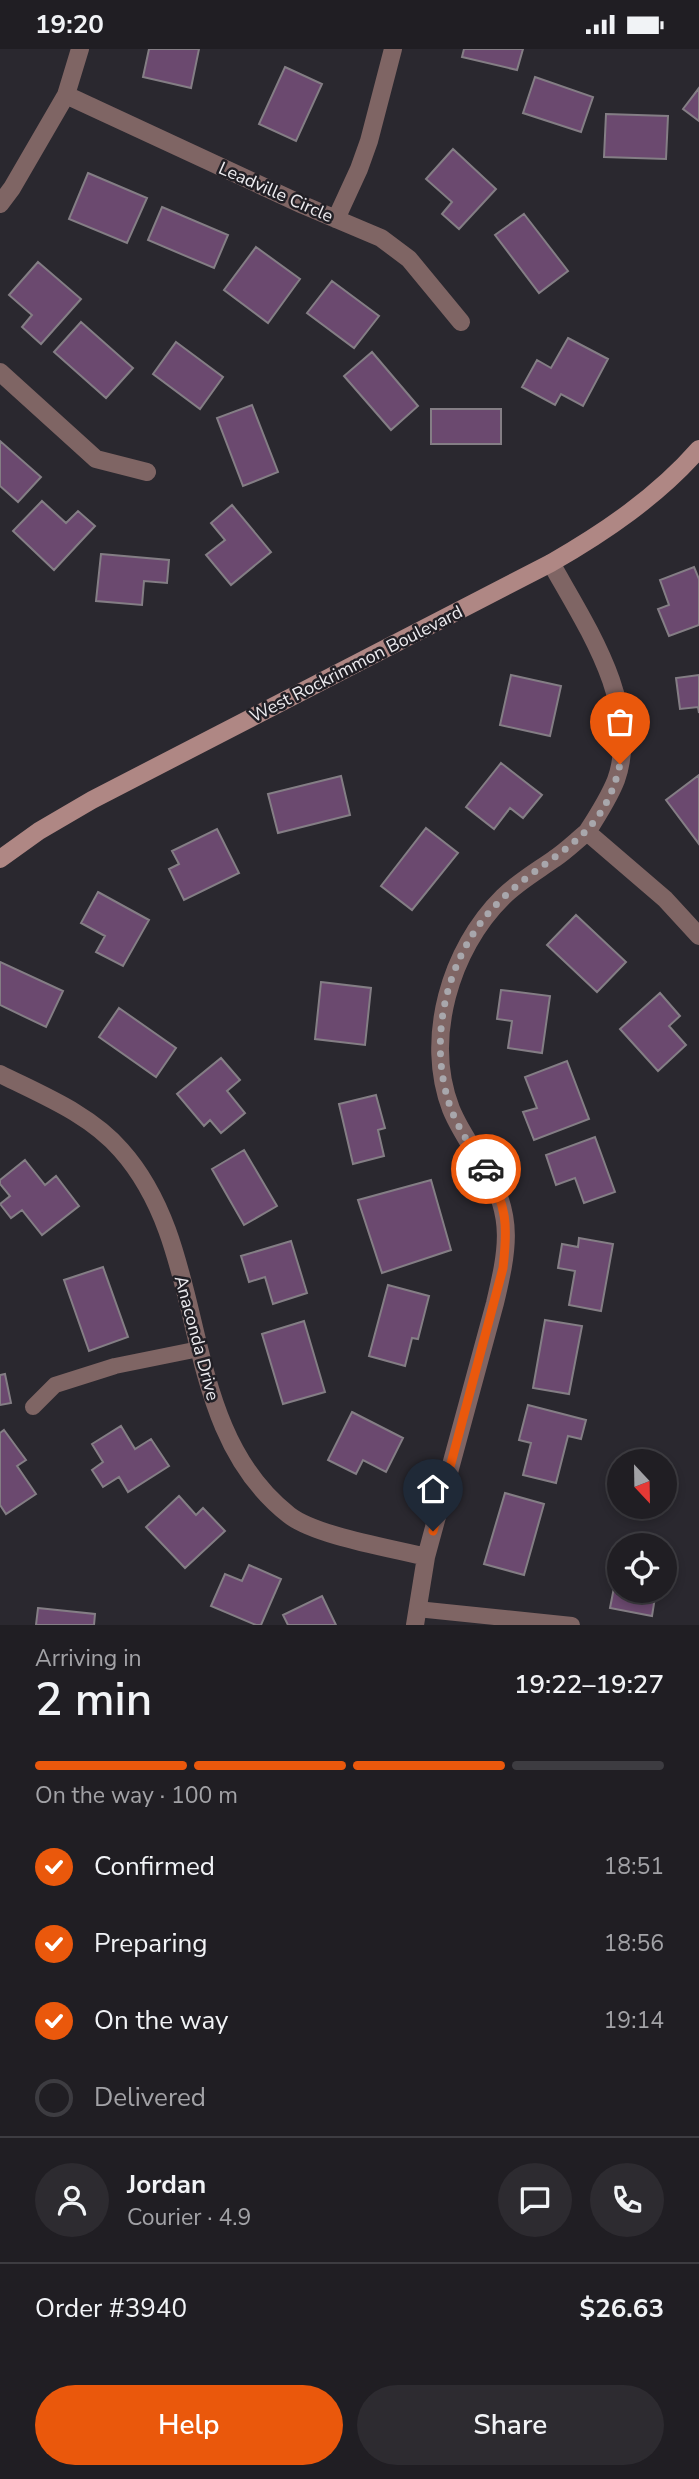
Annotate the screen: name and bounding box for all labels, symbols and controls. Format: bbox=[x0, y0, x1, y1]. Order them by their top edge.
text: 19:20 bbox=[35, 7, 104, 42]
street label: Leadville Circle bbox=[215, 156, 337, 228]
street label: West Rockrimmon Boulevard bbox=[246, 600, 466, 728]
pin bbox=[590, 692, 650, 764]
icon: bag bbox=[601, 703, 639, 741]
courier bbox=[451, 1134, 521, 1204]
icon: car bbox=[467, 1150, 505, 1188]
street label: Anaconda Drive bbox=[169, 1273, 225, 1403]
north arrow bbox=[607, 1449, 677, 1519]
map controls bbox=[607, 1449, 677, 1603]
pin bbox=[403, 1459, 463, 1531]
icon: home bbox=[414, 1470, 452, 1508]
button: locate bbox=[607, 1533, 677, 1603]
text: Arriving in bbox=[35, 1643, 142, 1674]
text: 19:22–19:27 bbox=[514, 1667, 664, 1702]
text: 2 min bbox=[35, 1668, 152, 1731]
text: On the way · 100 m bbox=[35, 1780, 238, 1811]
icon: check bbox=[35, 1848, 73, 1886]
text: Confirmed bbox=[94, 1849, 215, 1884]
text: 18:51 bbox=[604, 1851, 664, 1882]
icon: check bbox=[35, 1925, 73, 1963]
text: Preparing bbox=[94, 1926, 207, 1961]
text: 18:56 bbox=[604, 1928, 664, 1959]
icon: check bbox=[35, 2002, 73, 2040]
text: On the way bbox=[94, 2003, 228, 2038]
text: 19:14 bbox=[604, 2005, 664, 2036]
text: Delivered bbox=[94, 2080, 206, 2115]
button: person bbox=[35, 2163, 109, 2237]
button: chat bbox=[498, 2163, 572, 2237]
button: phone bbox=[590, 2163, 664, 2237]
text: Jordan bbox=[127, 2167, 206, 2202]
text: Courier · 4.9 bbox=[127, 2202, 251, 2233]
text: Order #3940 bbox=[35, 2291, 187, 2326]
text: $26.63 bbox=[580, 2291, 664, 2326]
button: Help bbox=[35, 2385, 343, 2465]
button: Share bbox=[357, 2385, 664, 2465]

